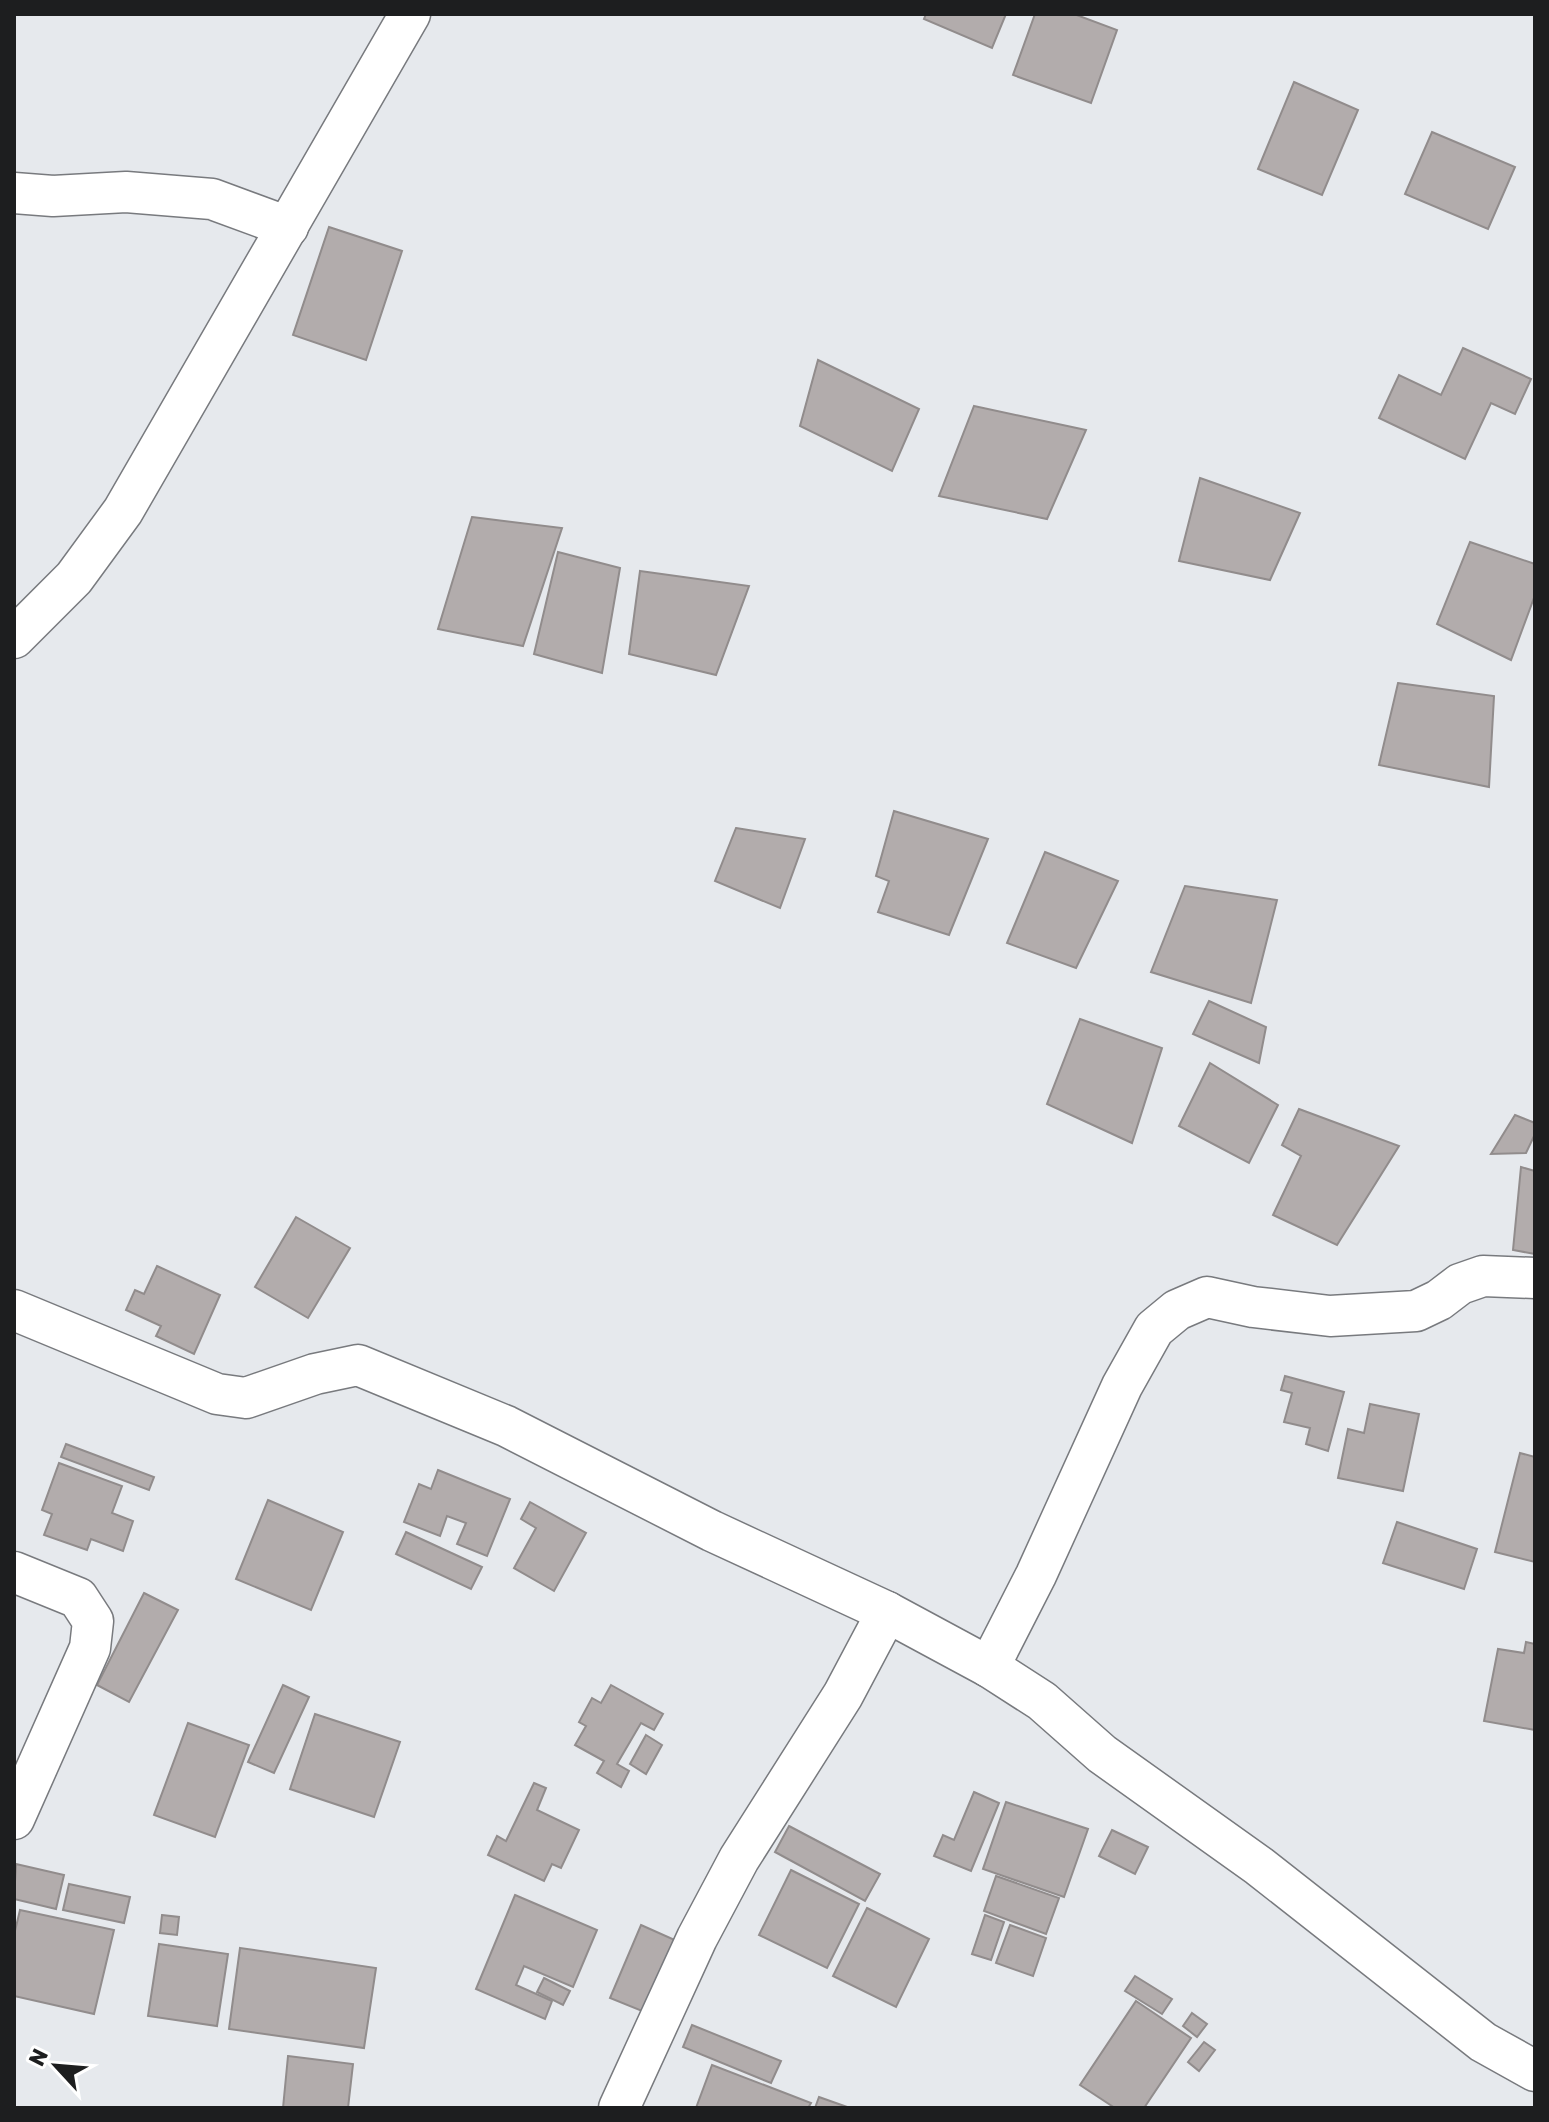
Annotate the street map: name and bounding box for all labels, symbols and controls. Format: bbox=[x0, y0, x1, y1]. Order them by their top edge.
north arrow bbox=[16, 2026, 96, 2106]
text: N bbox=[23, 2044, 54, 2070]

